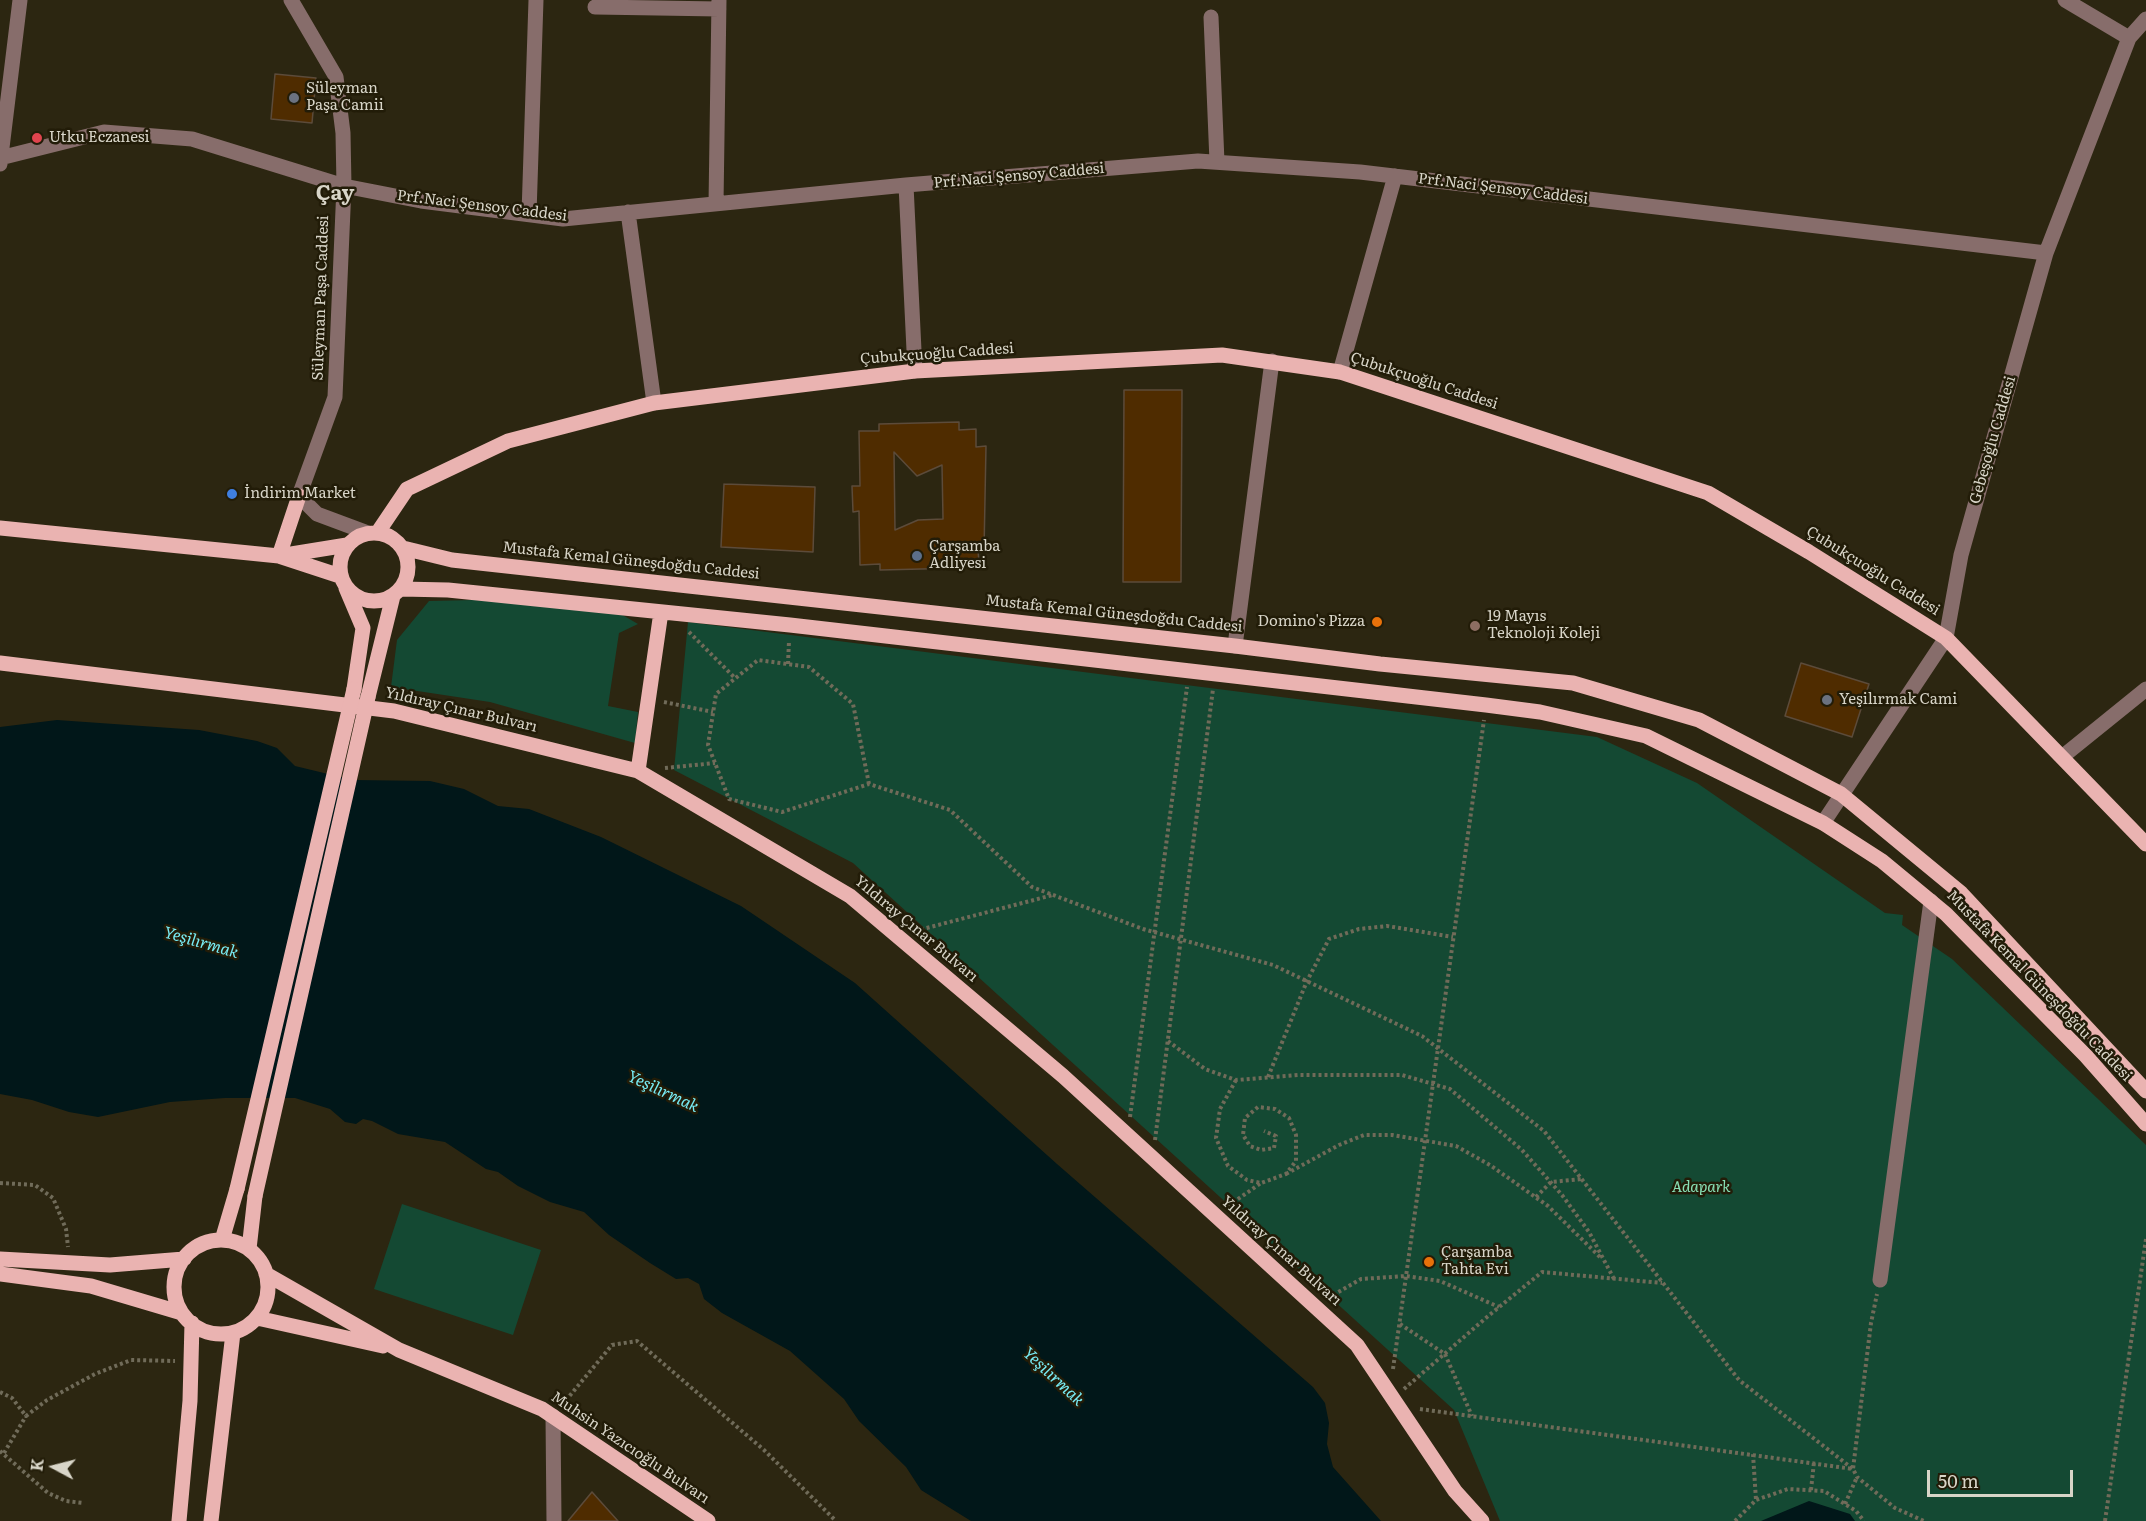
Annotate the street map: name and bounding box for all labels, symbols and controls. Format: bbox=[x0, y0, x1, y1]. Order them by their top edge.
place label: Süleyman Paşa Camii bbox=[306, 80, 384, 115]
marker: Süleyman Paşa Camii bbox=[287, 91, 301, 105]
place label: Utku Eczanesi bbox=[49, 129, 150, 147]
marker: Utku Eczanesi bbox=[30, 131, 44, 145]
street label: Prf.Naci Şensoy Caddesi bbox=[933, 160, 1105, 192]
street label: Prf.Naci Şensoy Caddesi bbox=[1417, 170, 1589, 208]
district label: Çay bbox=[316, 181, 354, 207]
street label: Prf.Naci Şensoy Caddesi bbox=[396, 187, 568, 225]
street label: Süleyman Paşa Caddesi bbox=[309, 215, 333, 381]
street label: Çubukçuoğlu Caddesi bbox=[860, 340, 1014, 368]
street label: Çubukçuoğlu Caddesi bbox=[1348, 349, 1500, 413]
street label: Gebeşoğlu Caddesi bbox=[1966, 374, 2020, 506]
place label: İndirim Market bbox=[244, 485, 356, 503]
marker: İndirim Market bbox=[225, 487, 239, 501]
street label: Çubukçuoğlu Caddesi bbox=[1803, 523, 1943, 619]
place label: Çarşamba Adliyesi bbox=[929, 538, 1000, 573]
street label: Mustafa Kemal Güneşdoğdu Caddesi bbox=[502, 539, 760, 583]
marker: Çarşamba Adliyesi bbox=[910, 549, 924, 563]
street label: Mustafa Kemal Güneşdoğdu Caddesi bbox=[985, 592, 1243, 636]
place label: 19 Mayıs Teknoloji Koleji bbox=[1487, 608, 1600, 643]
place label: Domino's Pizza bbox=[1258, 613, 1365, 631]
marker: Domino's Pizza bbox=[1370, 615, 1384, 629]
marker: 19 Mayıs Teknoloji Koleji bbox=[1468, 619, 1482, 633]
street label: Yıldıray Çınar Bulvarı bbox=[383, 684, 539, 736]
place label: Yeşilırmak Cami bbox=[1839, 691, 1957, 709]
marker: Yeşilırmak Cami bbox=[1820, 693, 1834, 707]
street label: Yıldıray Çınar Bulvarı bbox=[851, 872, 981, 986]
street label: Mustafa Kemal Güneşdoğdu Caddesi bbox=[1943, 887, 2135, 1085]
water label: Yeşilırmak bbox=[161, 923, 241, 963]
water label: Yeşilırmak bbox=[624, 1067, 702, 1117]
park label: Adapark bbox=[1672, 1179, 1730, 1197]
street label: Yıldıray Çınar Bulvarı bbox=[1217, 1192, 1345, 1310]
place label: Çarşamba Tahta Evi bbox=[1441, 1244, 1512, 1279]
marker: Çarşamba Tahta Evi bbox=[1422, 1255, 1436, 1269]
water label: Yeşilırmak bbox=[1018, 1344, 1088, 1410]
street label: Muhsin Yazıcıoğlu Bulvarı bbox=[547, 1388, 713, 1508]
north arrow bbox=[24, 1437, 84, 1497]
text: K bbox=[23, 1457, 49, 1473]
scale bar bbox=[1930, 1458, 2076, 1496]
text: 50 m bbox=[1938, 1467, 1979, 1494]

